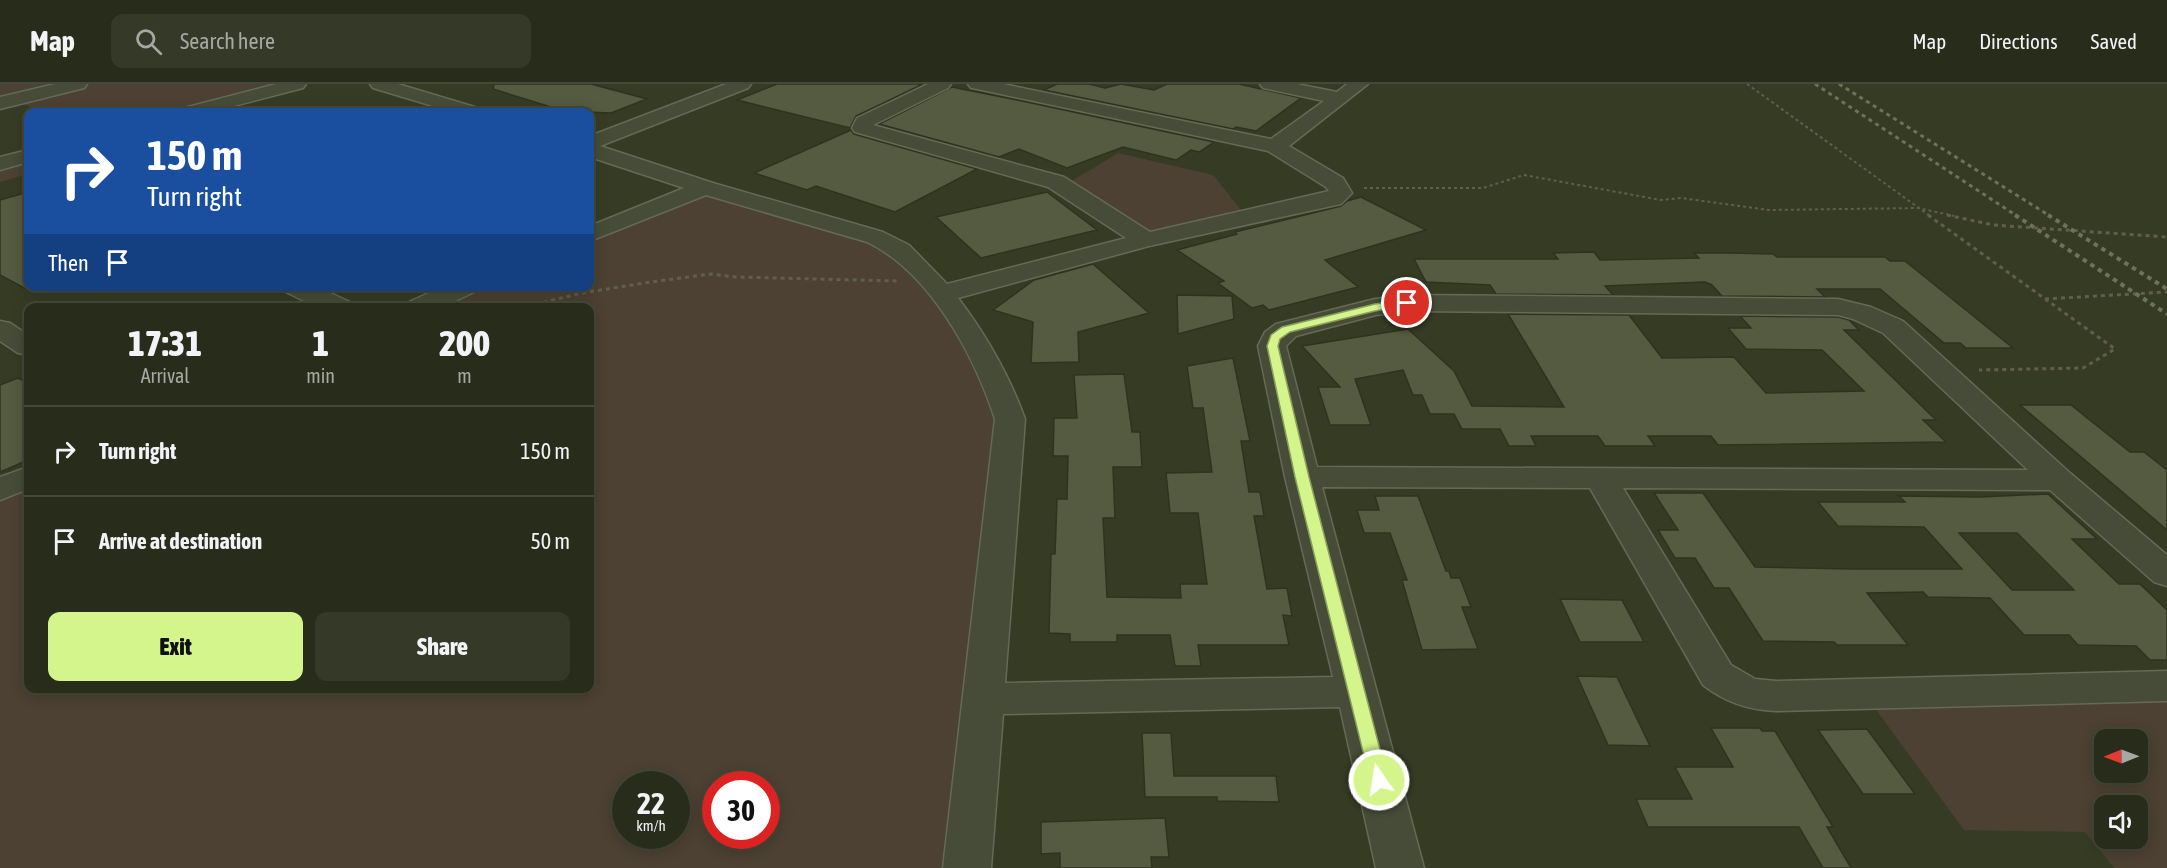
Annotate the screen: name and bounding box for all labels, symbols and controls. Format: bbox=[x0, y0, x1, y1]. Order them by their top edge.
search box bbox=[111, 14, 531, 68]
text: Map bbox=[30, 25, 75, 57]
icon: search bbox=[132, 25, 165, 58]
text: Search here bbox=[180, 28, 275, 54]
text: Map bbox=[1912, 29, 1946, 53]
text: Directions bbox=[1979, 29, 2058, 53]
text: Saved bbox=[2091, 29, 2137, 53]
text: 150 m bbox=[147, 131, 242, 179]
icon: right bbox=[48, 132, 126, 210]
text: Turn right bbox=[147, 181, 242, 212]
icon: arrive bbox=[101, 246, 134, 279]
text: Then bbox=[48, 250, 89, 276]
pin bbox=[1381, 277, 1432, 328]
icon: arrive bbox=[1390, 286, 1423, 319]
text: 17:31 bbox=[128, 322, 202, 364]
text: 1 bbox=[312, 322, 329, 364]
text: 200 bbox=[439, 322, 490, 364]
text: Arrival bbox=[141, 364, 190, 387]
text: min bbox=[306, 364, 335, 387]
text: m bbox=[457, 364, 472, 387]
icon: right bbox=[48, 435, 81, 468]
text: Turn right bbox=[99, 438, 176, 464]
text: 150 m bbox=[520, 438, 570, 464]
icon: arrive bbox=[48, 525, 81, 558]
text: Arrive at destination bbox=[99, 528, 262, 554]
text: 50 m bbox=[530, 528, 570, 554]
button: Exit bbox=[48, 612, 303, 681]
button: Share bbox=[315, 612, 570, 681]
north arrow bbox=[2094, 729, 2148, 783]
map controls bbox=[2094, 729, 2148, 849]
position arrow bbox=[1347, 748, 1411, 812]
speed limit sign: 30 bbox=[702, 771, 780, 849]
text: 22 bbox=[637, 786, 665, 820]
button: sound bbox=[2094, 795, 2148, 849]
text: km/h bbox=[636, 817, 666, 834]

